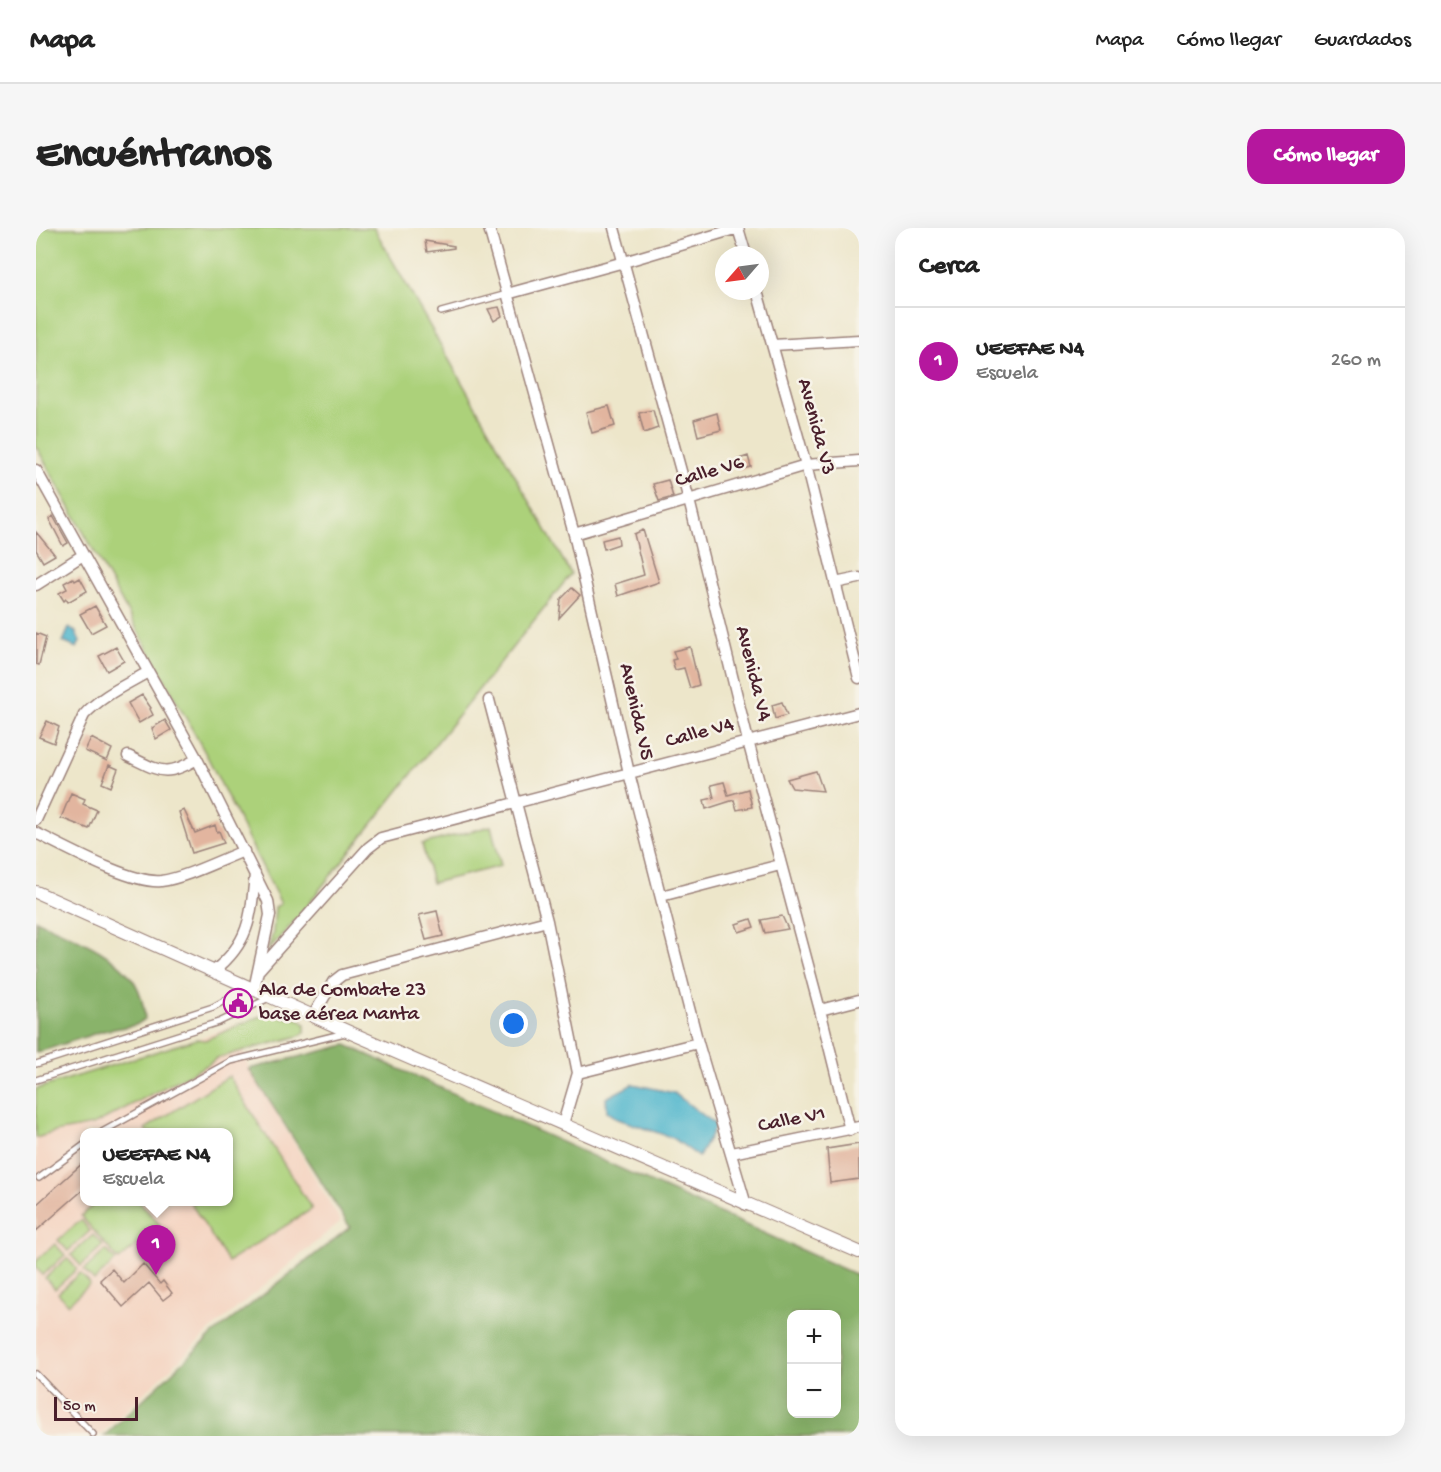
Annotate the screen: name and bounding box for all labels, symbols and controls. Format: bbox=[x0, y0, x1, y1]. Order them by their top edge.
text: Mapa bbox=[30, 25, 94, 58]
text: Mapa bbox=[1095, 29, 1144, 54]
text: Cómo llegar bbox=[1177, 29, 1281, 54]
text: Guardados bbox=[1314, 29, 1411, 54]
button: Cómo llegar bbox=[1247, 129, 1405, 184]
text: Encuéntranos bbox=[36, 132, 270, 181]
north arrow bbox=[715, 246, 769, 300]
text: Cerca bbox=[919, 252, 979, 283]
text: UEEFAE N4 bbox=[976, 337, 1084, 363]
text: 1 bbox=[934, 350, 943, 373]
text: 260 m bbox=[1331, 350, 1381, 373]
text: Escuela bbox=[976, 363, 1038, 386]
street label: Avenida V3 bbox=[790, 376, 840, 478]
street label: Calle V6 bbox=[673, 451, 748, 495]
street label: Avenida V4 bbox=[728, 624, 776, 724]
street label: Avenida V5 bbox=[612, 661, 658, 763]
street label: Calle V4 bbox=[663, 713, 737, 755]
place label: Ala de Combate 23 base aérea Manta bbox=[259, 979, 426, 1028]
public building icon: Ala de Combate 23 base aérea Manta bbox=[222, 987, 254, 1019]
your location bbox=[499, 1009, 528, 1038]
street label: Calle V1 bbox=[756, 1102, 828, 1140]
popup bbox=[80, 1128, 233, 1206]
text: UEEFAE N4 bbox=[102, 1143, 211, 1169]
text: Escuela bbox=[102, 1169, 164, 1192]
pin: 1 bbox=[136, 1226, 176, 1275]
map controls bbox=[787, 1310, 841, 1418]
button: + bbox=[787, 1310, 841, 1364]
button: − bbox=[787, 1364, 841, 1418]
scale bar bbox=[54, 1394, 138, 1422]
text: 50 m bbox=[63, 1398, 96, 1417]

